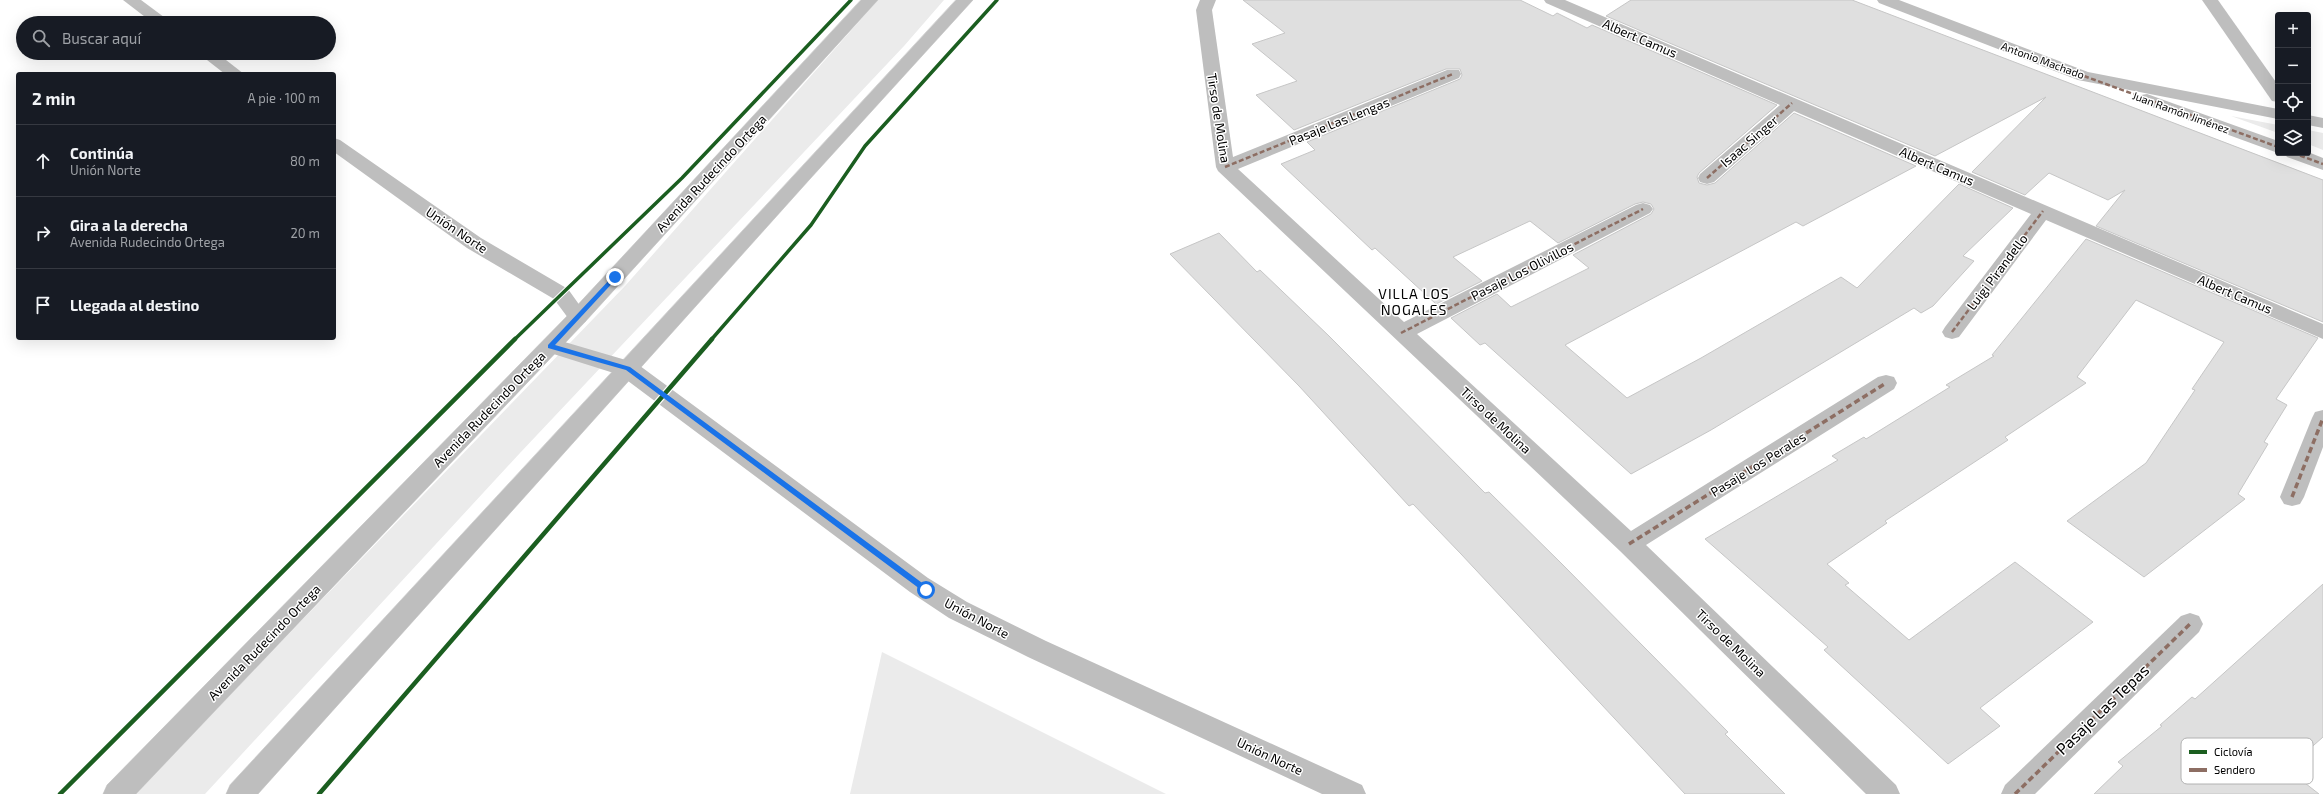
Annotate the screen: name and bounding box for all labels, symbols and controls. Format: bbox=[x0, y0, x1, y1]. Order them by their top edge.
map controls bbox=[2275, 12, 2311, 156]
button: + bbox=[2275, 12, 2311, 48]
street label: Albert Camus bbox=[1600, 15, 1680, 61]
search box bbox=[16, 16, 336, 60]
icon: search bbox=[30, 27, 52, 49]
text: Buscar aquí bbox=[62, 29, 141, 47]
street label: Antonio Machado bbox=[2000, 39, 2086, 81]
button: − bbox=[2275, 48, 2311, 84]
street label: Tirso de Molina bbox=[1204, 72, 1234, 164]
button: locate bbox=[2275, 84, 2311, 120]
text: 2 min bbox=[32, 88, 75, 108]
street label: Juan Ramón Jiménez bbox=[2131, 88, 2232, 136]
text: A pie · 100 m bbox=[248, 90, 320, 106]
street label: Pasaje Las Lengas bbox=[1286, 94, 1392, 148]
street label: Avenida Rudecindo Ortega bbox=[652, 111, 770, 235]
street label: Isaac Singer bbox=[1717, 112, 1781, 170]
button: layers bbox=[2275, 120, 2311, 156]
street label: Albert Camus bbox=[1897, 143, 1977, 189]
text: Continúa bbox=[70, 144, 133, 162]
icon: ahead bbox=[32, 150, 54, 172]
text: 80 m bbox=[290, 153, 320, 169]
text: Unión Norte bbox=[70, 162, 141, 178]
street label: Unión Norte bbox=[423, 204, 491, 256]
text: Gira a la derecha bbox=[70, 216, 188, 234]
icon: right bbox=[32, 222, 54, 244]
text: 20 m bbox=[291, 225, 320, 241]
street label: Luigi Pirandello bbox=[1963, 231, 2031, 313]
text: Avenida Rudecindo Ortega bbox=[70, 234, 225, 250]
street label: Pasaje Los Olivillos bbox=[1468, 238, 1576, 304]
route end bbox=[606, 268, 624, 286]
street label: Albert Camus bbox=[2195, 271, 2275, 317]
district label: VILLA LOS NOGALES bbox=[1378, 285, 1450, 318]
icon: arrive bbox=[32, 294, 54, 316]
text: Llegada al destino bbox=[70, 296, 199, 314]
street label: Avenida Rudecindo Ortega bbox=[429, 348, 549, 470]
street label: Tirso de Molina bbox=[1457, 383, 1535, 457]
street label: Pasaje Los Perales bbox=[1707, 428, 1809, 500]
street label: Avenida Rudecindo Ortega bbox=[204, 581, 324, 703]
route start bbox=[917, 581, 935, 599]
street label: Unión Norte bbox=[942, 594, 1012, 642]
street label: Tirso de Molina bbox=[1693, 606, 1769, 680]
street label: Pasaje Las Tepas bbox=[2052, 660, 2153, 759]
street label: Unión Norte bbox=[1234, 734, 1306, 778]
legend bbox=[2181, 738, 2313, 784]
text: Ciclovía bbox=[2214, 745, 2252, 758]
text: Sendero bbox=[2214, 763, 2255, 776]

